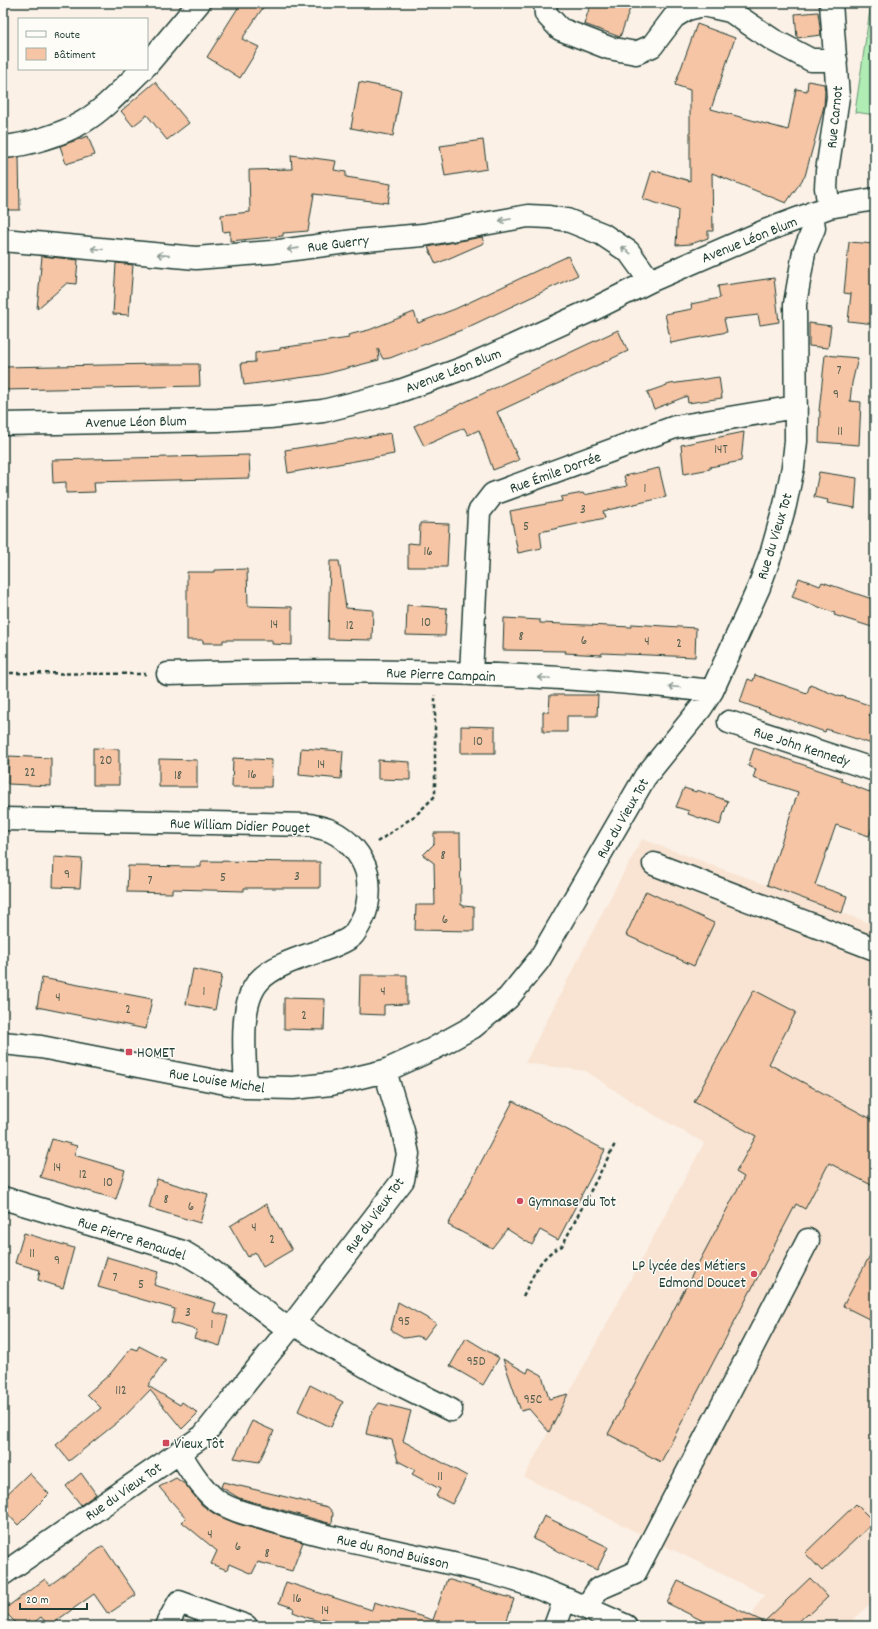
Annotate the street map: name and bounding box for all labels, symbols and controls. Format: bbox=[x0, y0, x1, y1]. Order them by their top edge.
legend bbox=[18, 18, 148, 70]
text: Route bbox=[54, 27, 80, 44]
text: Bâtiment bbox=[54, 47, 96, 64]
street label: Rue Carnot bbox=[822, 84, 850, 150]
street label: Avenue Léon Blum bbox=[699, 212, 801, 270]
one-way arrow bbox=[498, 216, 511, 224]
street label: Rue Guerry bbox=[306, 230, 371, 260]
one-way arrow bbox=[91, 245, 104, 252]
one-way arrow bbox=[287, 245, 300, 253]
one-way arrow bbox=[621, 246, 631, 255]
one-way arrow bbox=[157, 251, 170, 258]
street label: Avenue Léon Blum bbox=[402, 343, 505, 400]
house number: 7 bbox=[837, 362, 842, 381]
house number: 9 bbox=[833, 386, 839, 405]
street label: Avenue Léon Blum bbox=[85, 411, 187, 435]
house number: 11 bbox=[837, 423, 843, 442]
house number: 14T bbox=[714, 441, 728, 460]
street label: Rue Émile Dorrée bbox=[507, 447, 605, 501]
house number: 1 bbox=[644, 480, 646, 499]
street label: Rue du Vieux Tot bbox=[752, 490, 800, 583]
house number: 3 bbox=[580, 501, 586, 520]
house number: 5 bbox=[523, 518, 529, 537]
house number: 16 bbox=[423, 543, 433, 562]
house number: 10 bbox=[421, 614, 431, 633]
house number: 14 bbox=[270, 616, 278, 635]
house number: 12 bbox=[346, 617, 354, 636]
house number: 8 bbox=[518, 628, 524, 647]
house number: 6 bbox=[581, 632, 587, 651]
house number: 4 bbox=[644, 633, 650, 652]
house number: 2 bbox=[676, 635, 682, 654]
street label: Rue Pierre Campain bbox=[386, 663, 496, 689]
one-way arrow bbox=[538, 675, 551, 682]
one-way arrow bbox=[668, 683, 681, 691]
street label: Rue John Kennedy bbox=[750, 722, 853, 774]
house number: 10 bbox=[473, 733, 483, 752]
house number: 20 bbox=[100, 752, 112, 771]
house number: 14 bbox=[317, 756, 325, 775]
house number: 22 bbox=[24, 764, 36, 783]
house number: 16 bbox=[247, 766, 257, 785]
house number: 18 bbox=[174, 767, 182, 786]
street label: Rue du Vieux Tot bbox=[592, 774, 656, 863]
street label: Rue William Didier Pouget bbox=[169, 814, 311, 840]
house number: 8 bbox=[440, 847, 446, 866]
house number: 9 bbox=[64, 866, 70, 885]
house number: 3 bbox=[294, 868, 300, 887]
house number: 5 bbox=[220, 869, 226, 888]
house number: 7 bbox=[148, 872, 153, 891]
house number: 6 bbox=[442, 911, 448, 930]
house number: 1 bbox=[203, 983, 205, 1002]
house number: 4 bbox=[380, 983, 386, 1002]
house number: 4 bbox=[55, 989, 61, 1008]
house number: 2 bbox=[125, 1001, 131, 1020]
house number: 2 bbox=[301, 1007, 307, 1026]
place label: HOMET bbox=[137, 1043, 175, 1065]
marker: HOMET bbox=[124, 1047, 134, 1057]
street label: Rue Louise Michel bbox=[167, 1064, 267, 1100]
house number: 14 bbox=[53, 1159, 61, 1178]
house number: 12 bbox=[79, 1166, 87, 1185]
street label: Rue du Vieux Tot bbox=[340, 1173, 411, 1259]
house number: 10 bbox=[103, 1174, 113, 1193]
house number: 8 bbox=[163, 1191, 169, 1210]
place label: Gymnase du Tot bbox=[528, 1192, 617, 1214]
marker: Gymnase du Tot bbox=[515, 1196, 525, 1206]
house number: 6 bbox=[188, 1198, 194, 1217]
street label: Rue Pierre Renaudel bbox=[74, 1212, 189, 1268]
house number: 4 bbox=[251, 1219, 257, 1238]
house number: 2 bbox=[269, 1231, 275, 1250]
house number: 11 bbox=[29, 1245, 35, 1264]
house number: 9 bbox=[54, 1252, 60, 1271]
place label: LP lycée des Métiers Edmond Doucet bbox=[632, 1256, 746, 1295]
house number: 7 bbox=[113, 1269, 118, 1288]
marker: LP lycée des Métiers Edmond Doucet bbox=[749, 1269, 759, 1279]
house number: 5 bbox=[138, 1276, 144, 1295]
house number: 3 bbox=[185, 1304, 191, 1323]
house number: 95 bbox=[398, 1313, 410, 1332]
house number: 1 bbox=[211, 1316, 213, 1335]
house number: 95D bbox=[467, 1353, 486, 1372]
house number: 112 bbox=[115, 1382, 127, 1401]
house number: 95C bbox=[524, 1391, 543, 1410]
place label: Vieux Tôt bbox=[174, 1434, 225, 1456]
marker: Vieux Tôt bbox=[161, 1438, 171, 1448]
street label: Rue du Vieux Tot bbox=[81, 1458, 168, 1527]
house number: 11 bbox=[437, 1468, 443, 1487]
house number: 4 bbox=[207, 1526, 213, 1545]
street label: Rue du Rond Buisson bbox=[334, 1529, 451, 1577]
house number: 6 bbox=[235, 1538, 241, 1557]
house number: 8 bbox=[264, 1545, 270, 1564]
scale bar bbox=[20, 1585, 87, 1611]
house number: 16 bbox=[292, 1590, 302, 1609]
text: 20 m bbox=[26, 1592, 49, 1609]
house number: 14 bbox=[321, 1602, 329, 1621]

